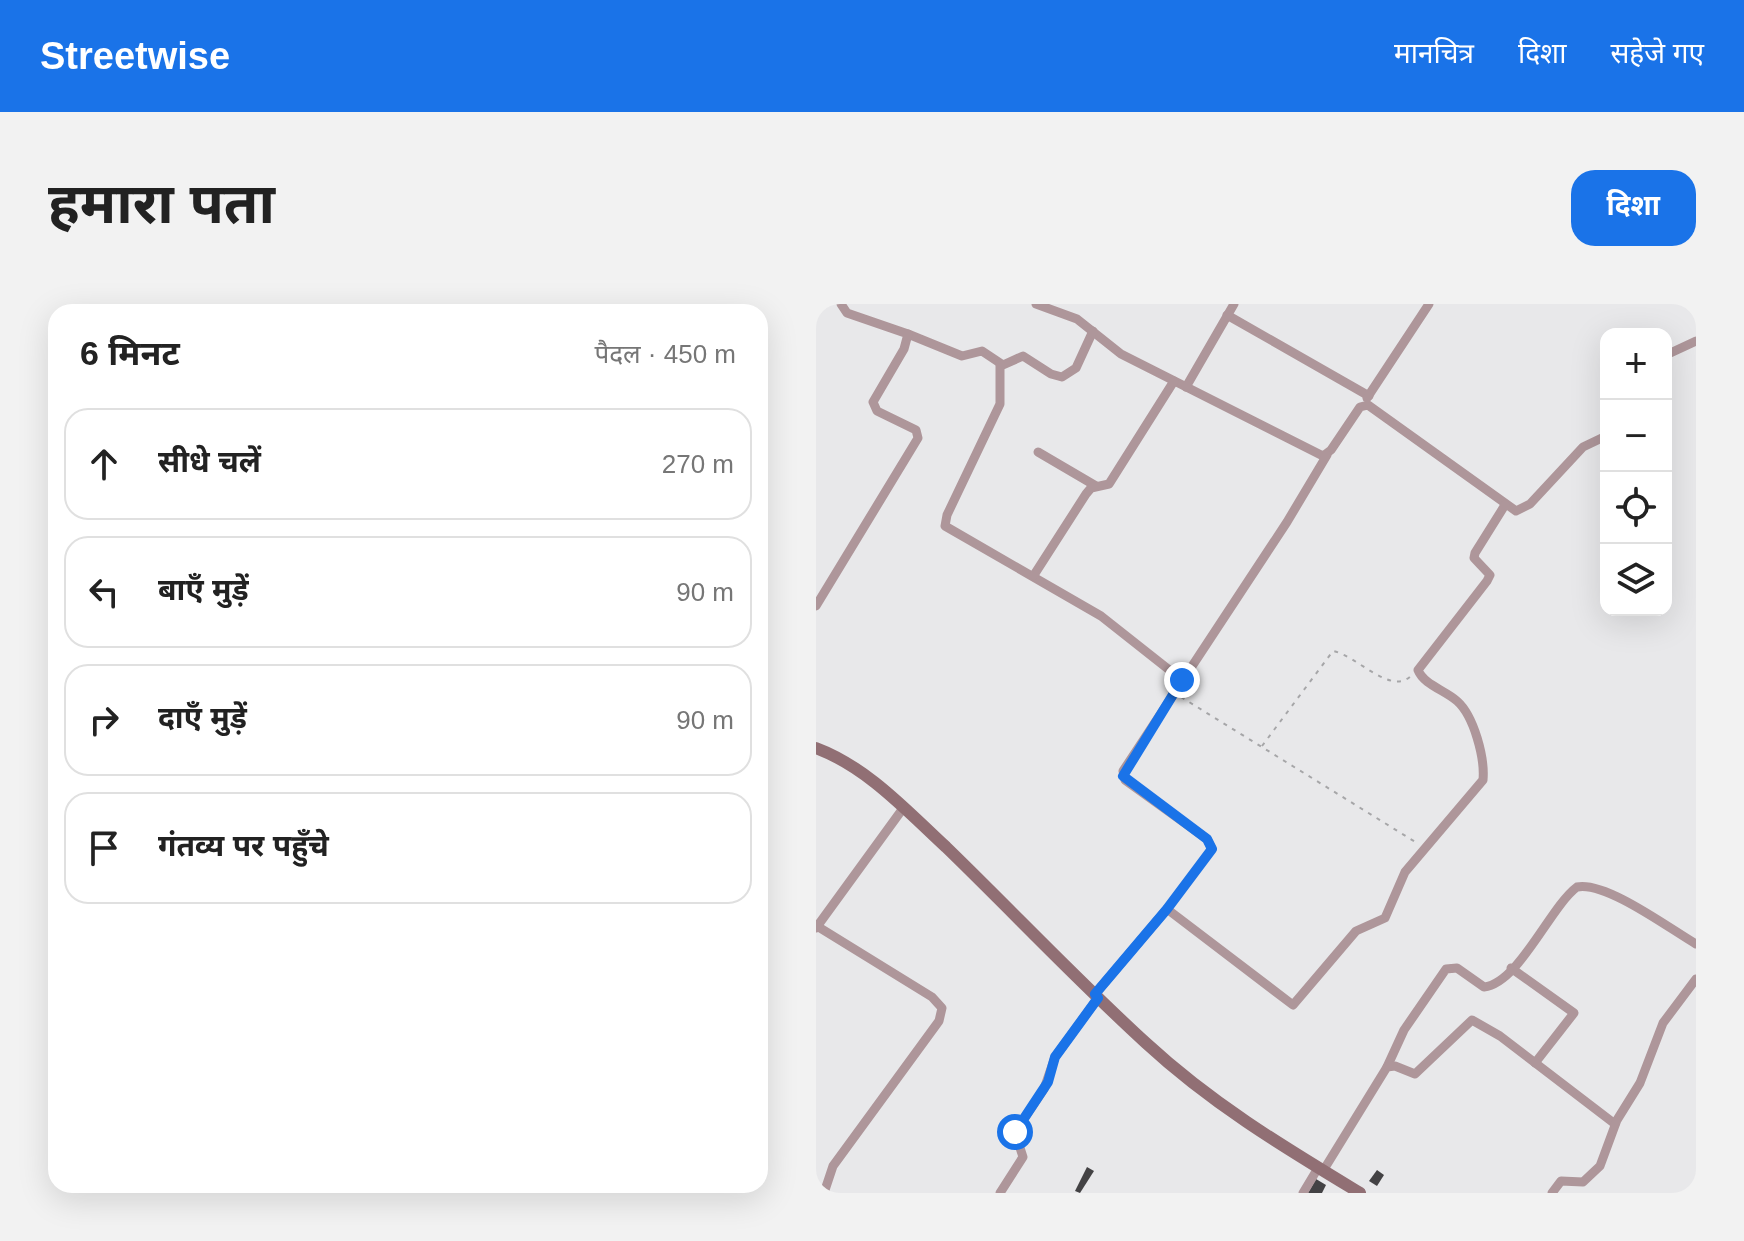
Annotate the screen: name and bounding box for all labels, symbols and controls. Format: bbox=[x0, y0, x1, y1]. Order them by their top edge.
text: Streetwise bbox=[40, 35, 230, 77]
text: मानचित्र bbox=[1394, 38, 1474, 69]
text: दिशा bbox=[1518, 38, 1566, 69]
text: सहेजे गए bbox=[1610, 38, 1704, 69]
button: दिशा bbox=[1571, 170, 1696, 246]
text: हमारा पता bbox=[48, 172, 275, 235]
map controls bbox=[1600, 328, 1672, 616]
button: + bbox=[1600, 328, 1672, 400]
text: 6 मिनट bbox=[80, 334, 180, 372]
text: पैदल · 450 m bbox=[594, 339, 736, 369]
button: − bbox=[1600, 400, 1672, 472]
icon: ahead bbox=[82, 442, 126, 486]
text: सीधे चलें bbox=[158, 445, 261, 478]
text: 270 m bbox=[662, 449, 734, 479]
button: locate bbox=[1600, 472, 1672, 544]
button: layers bbox=[1600, 544, 1672, 616]
icon: left bbox=[82, 570, 126, 614]
text: बाएँ मुड़ें bbox=[158, 573, 249, 606]
text: 90 m bbox=[676, 577, 734, 607]
route end bbox=[1164, 662, 1200, 698]
icon: right bbox=[82, 698, 126, 742]
text: दाएँ मुड़ें bbox=[158, 701, 247, 734]
text: 90 m bbox=[676, 705, 734, 735]
icon: arrive bbox=[82, 826, 126, 870]
text: गंतव्य पर पहुँचे bbox=[158, 829, 329, 862]
route start bbox=[997, 1114, 1033, 1150]

